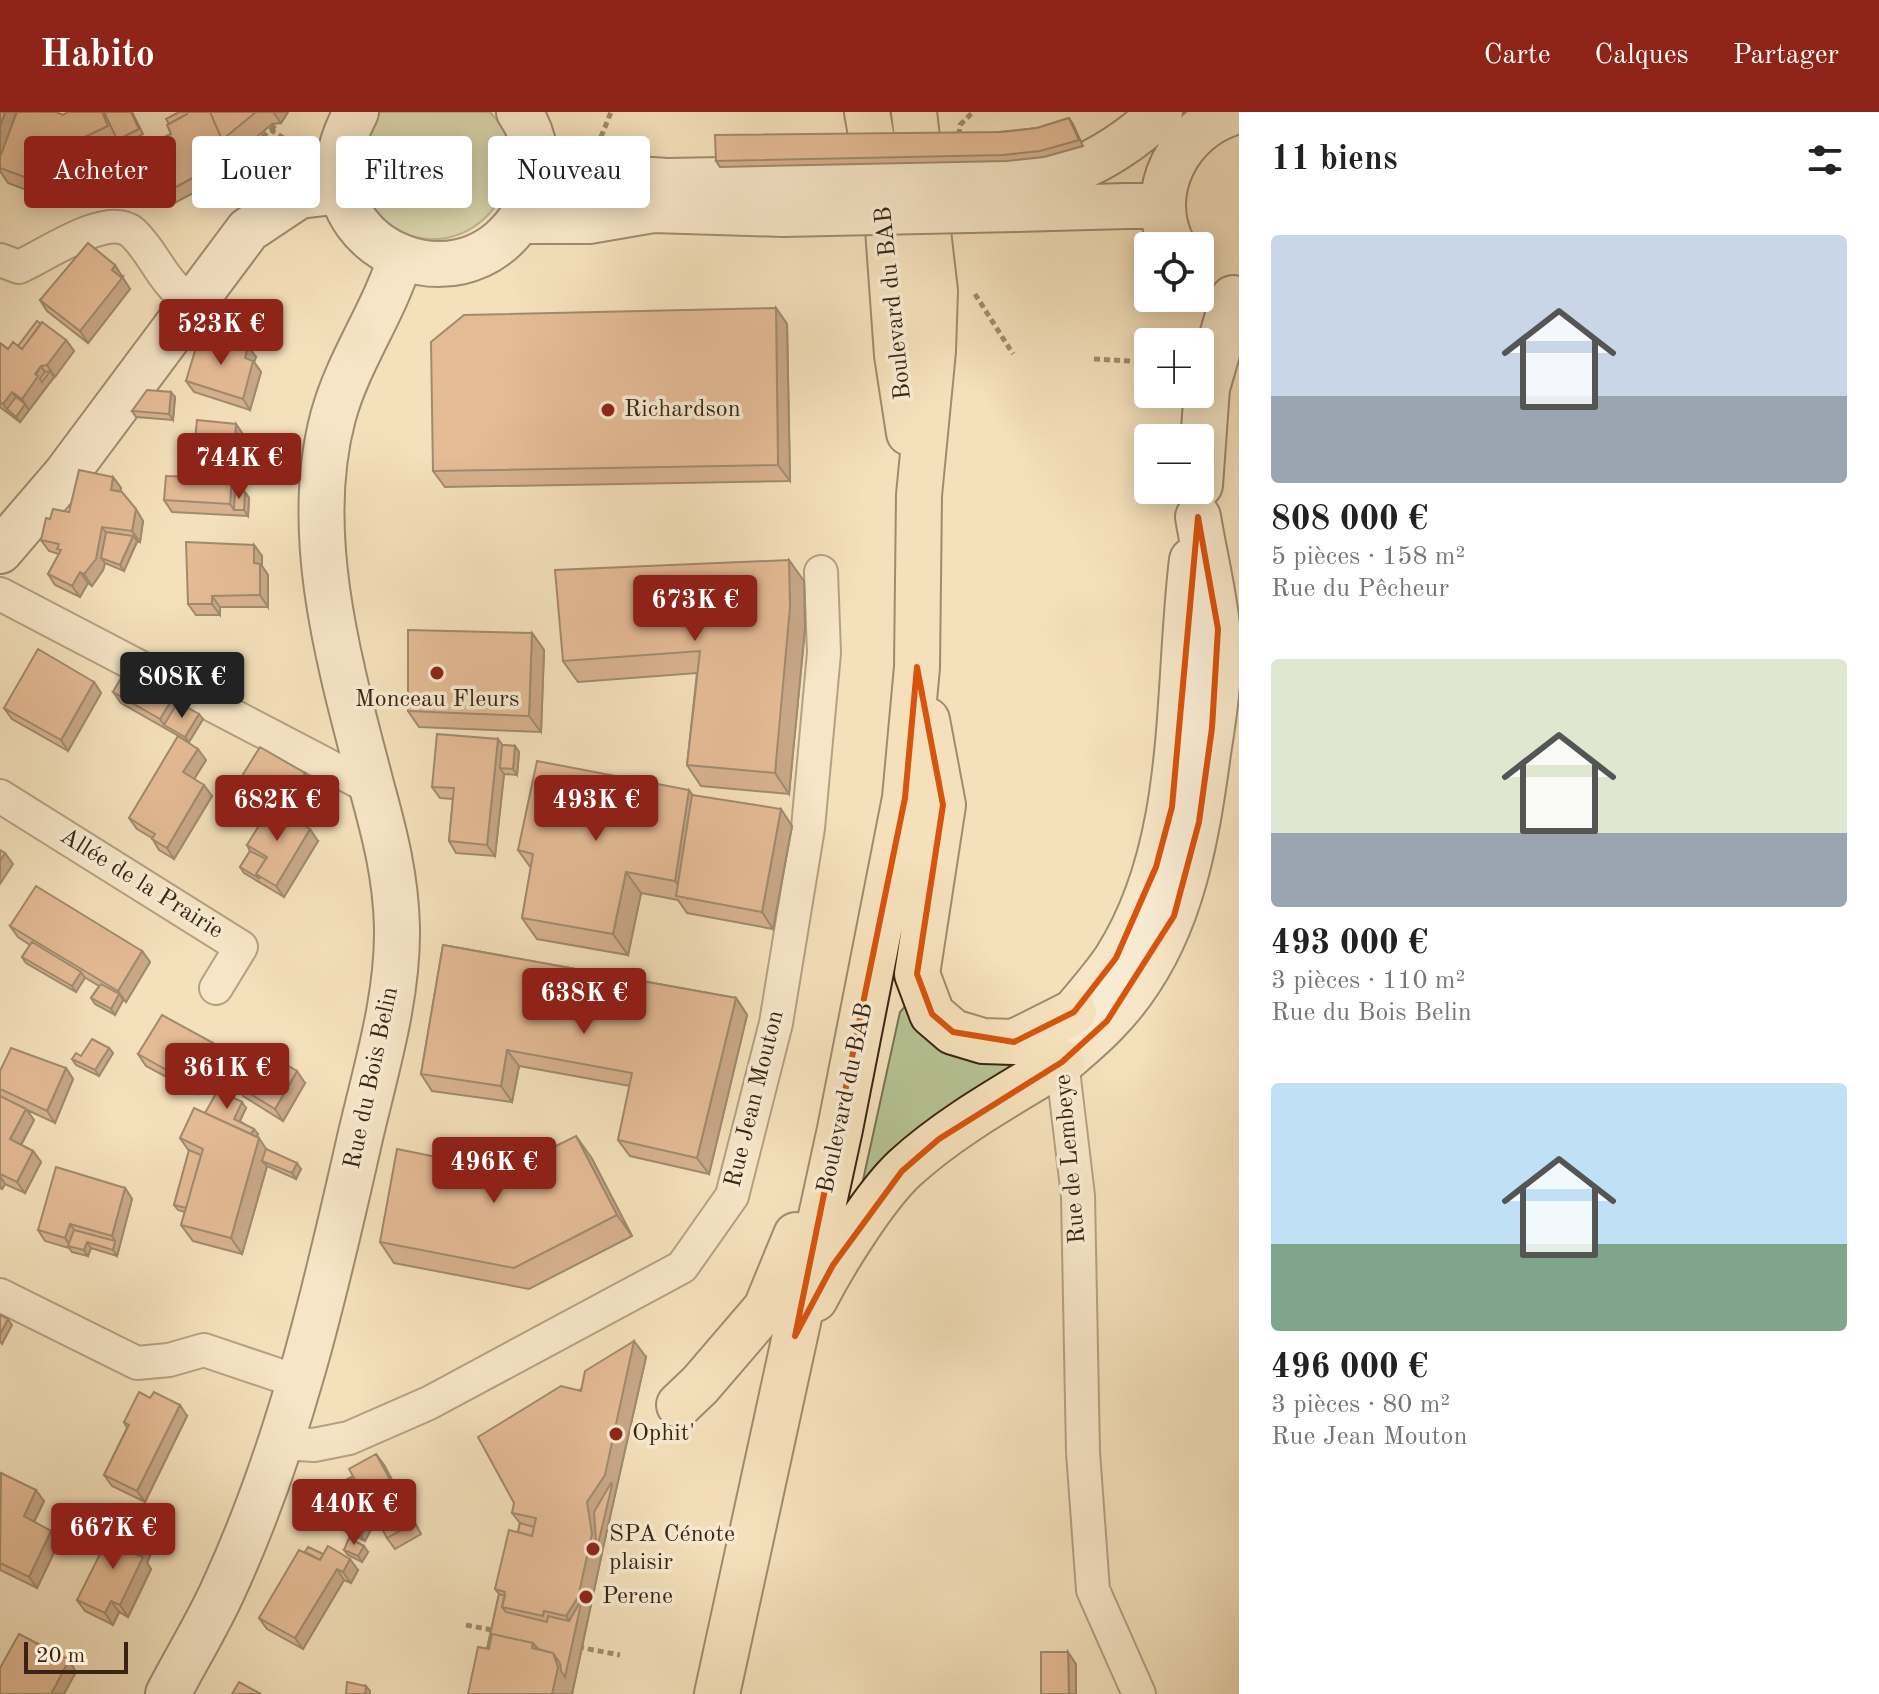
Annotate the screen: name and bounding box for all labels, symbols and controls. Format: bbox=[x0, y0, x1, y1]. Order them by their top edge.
text: Habito bbox=[40, 37, 155, 75]
text: Carte bbox=[1484, 42, 1551, 70]
text: Calques bbox=[1595, 42, 1689, 70]
text: Partager bbox=[1733, 42, 1839, 70]
chip: Acheter bbox=[24, 136, 176, 208]
chip: Louer bbox=[192, 136, 320, 208]
chip: Filtres bbox=[336, 136, 472, 208]
chip: Nouveau bbox=[488, 136, 650, 208]
icon: filters bbox=[1803, 138, 1847, 182]
text: 11 biens bbox=[1271, 143, 1398, 177]
street label: Boulevard du BAB bbox=[872, 205, 916, 401]
map controls bbox=[1134, 232, 1214, 504]
button: locate bbox=[1134, 232, 1214, 312]
icon: home bbox=[1487, 287, 1631, 431]
pin: 523K € bbox=[156, 299, 286, 367]
text: 523K € bbox=[177, 312, 265, 338]
button: + bbox=[1134, 328, 1214, 408]
place label: Richardson bbox=[624, 398, 741, 422]
marker: Richardson bbox=[599, 401, 617, 419]
button: − bbox=[1134, 424, 1214, 504]
pin: 744K € bbox=[174, 433, 304, 501]
text: 744K € bbox=[195, 446, 283, 472]
text: 808 000 € bbox=[1271, 503, 1428, 537]
text: 5 pièces · 158 m² bbox=[1271, 544, 1465, 570]
pin: 673K € bbox=[630, 575, 760, 643]
text: Rue du Pêcheur bbox=[1271, 576, 1449, 602]
text: 673K € bbox=[651, 588, 739, 614]
pin: 808K € bbox=[117, 652, 247, 720]
marker: Monceau Fleurs bbox=[428, 664, 446, 682]
text: 808K € bbox=[138, 665, 226, 691]
place label: Monceau Fleurs bbox=[355, 688, 519, 712]
icon: home bbox=[1487, 711, 1631, 855]
pin: 682K € bbox=[212, 775, 342, 843]
pin: 493K € bbox=[531, 775, 661, 843]
text: 682K € bbox=[233, 788, 321, 814]
text: 493K € bbox=[552, 788, 640, 814]
street label: Allée de la Prairie bbox=[55, 824, 227, 944]
text: 493 000 € bbox=[1271, 927, 1428, 961]
pin: 638K € bbox=[519, 968, 649, 1036]
text: 3 pièces · 110 m² bbox=[1271, 968, 1465, 994]
text: 638K € bbox=[540, 981, 628, 1007]
street label: Rue du Bois Belin bbox=[341, 985, 403, 1171]
street label: Boulevard du BAB bbox=[814, 1000, 878, 1196]
text: Rue du Bois Belin bbox=[1271, 1000, 1472, 1026]
street label: Rue Jean Mouton bbox=[721, 1008, 789, 1190]
pin: 361K € bbox=[162, 1043, 292, 1111]
text: 361K € bbox=[183, 1056, 271, 1082]
street label: Rue de Lembeye bbox=[1052, 1073, 1090, 1245]
icon: home bbox=[1487, 1135, 1631, 1279]
pin: 496K € bbox=[429, 1137, 559, 1205]
text: 496K € bbox=[450, 1150, 538, 1176]
text: 496 000 € bbox=[1271, 1351, 1428, 1385]
text: 3 pièces · 80 m² bbox=[1271, 1392, 1450, 1418]
place label: Ophit' bbox=[632, 1422, 695, 1446]
text: Rue Jean Mouton bbox=[1271, 1424, 1468, 1450]
marker: Ophit' bbox=[607, 1425, 625, 1443]
pin: 440K € bbox=[289, 1479, 419, 1547]
text: 440K € bbox=[310, 1492, 398, 1518]
pin: 667K € bbox=[48, 1503, 178, 1571]
text: 667K € bbox=[69, 1516, 157, 1542]
place label: SPA Cénote plaisir bbox=[609, 1523, 735, 1575]
marker: SPA Cénote plaisir bbox=[584, 1540, 602, 1558]
place label: Perene bbox=[602, 1585, 673, 1609]
marker: Perene bbox=[577, 1588, 595, 1606]
scale bar bbox=[24, 1638, 128, 1674]
text: 20 m bbox=[36, 1645, 85, 1667]

